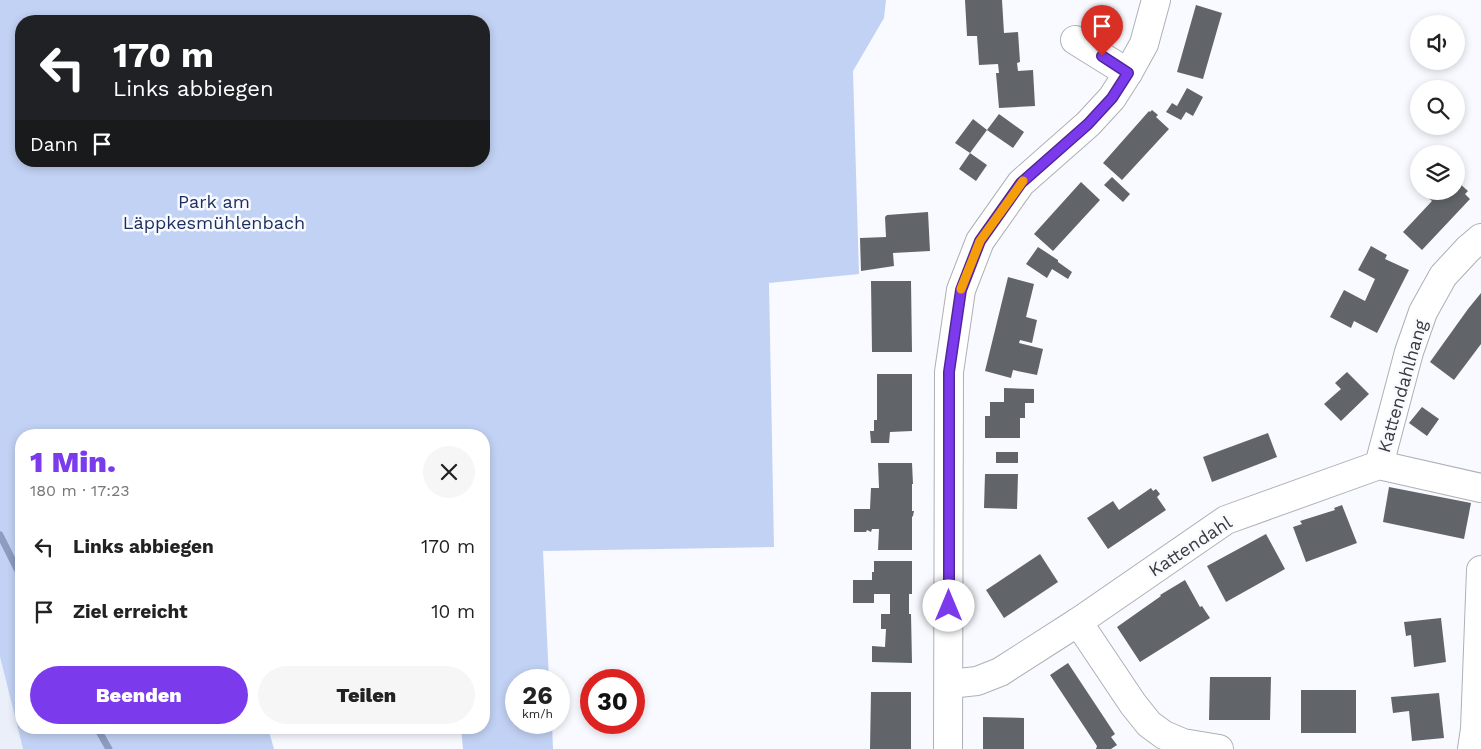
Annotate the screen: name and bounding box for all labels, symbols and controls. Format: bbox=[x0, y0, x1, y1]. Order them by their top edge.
pin bbox=[1081, 5, 1123, 56]
icon: arrive bbox=[1088, 12, 1116, 40]
map controls bbox=[1410, 15, 1465, 200]
button: sound bbox=[1410, 15, 1465, 70]
text: 170 m bbox=[113, 34, 214, 76]
icon: left bbox=[30, 35, 95, 100]
text: Links abbiegen bbox=[113, 76, 274, 101]
button: search bbox=[1410, 80, 1465, 135]
icon: arrive bbox=[88, 130, 116, 158]
text: Dann bbox=[30, 133, 78, 156]
button: layers bbox=[1410, 145, 1465, 200]
park label: Park am Läppkesmühlenbach bbox=[123, 191, 305, 233]
street label: Kattendahlhang bbox=[1373, 317, 1431, 455]
text: 1 Min. bbox=[30, 444, 116, 479]
button: close bbox=[423, 446, 475, 498]
text: 180 m · 17:23 bbox=[30, 481, 130, 500]
street label: Kattendahl bbox=[1144, 511, 1236, 581]
icon: left bbox=[30, 533, 58, 561]
text: Links abbiegen bbox=[73, 535, 214, 558]
text: 170 m bbox=[421, 535, 475, 558]
position arrow bbox=[922, 579, 974, 631]
icon: arrive bbox=[30, 598, 58, 626]
text: Ziel erreicht bbox=[73, 600, 188, 623]
text: 10 m bbox=[431, 600, 475, 623]
button: Beenden bbox=[30, 666, 248, 724]
button: Teilen bbox=[258, 666, 475, 724]
speed limit sign: 30 bbox=[580, 669, 645, 734]
text: 26 bbox=[522, 681, 553, 710]
text: km/h bbox=[522, 707, 553, 721]

